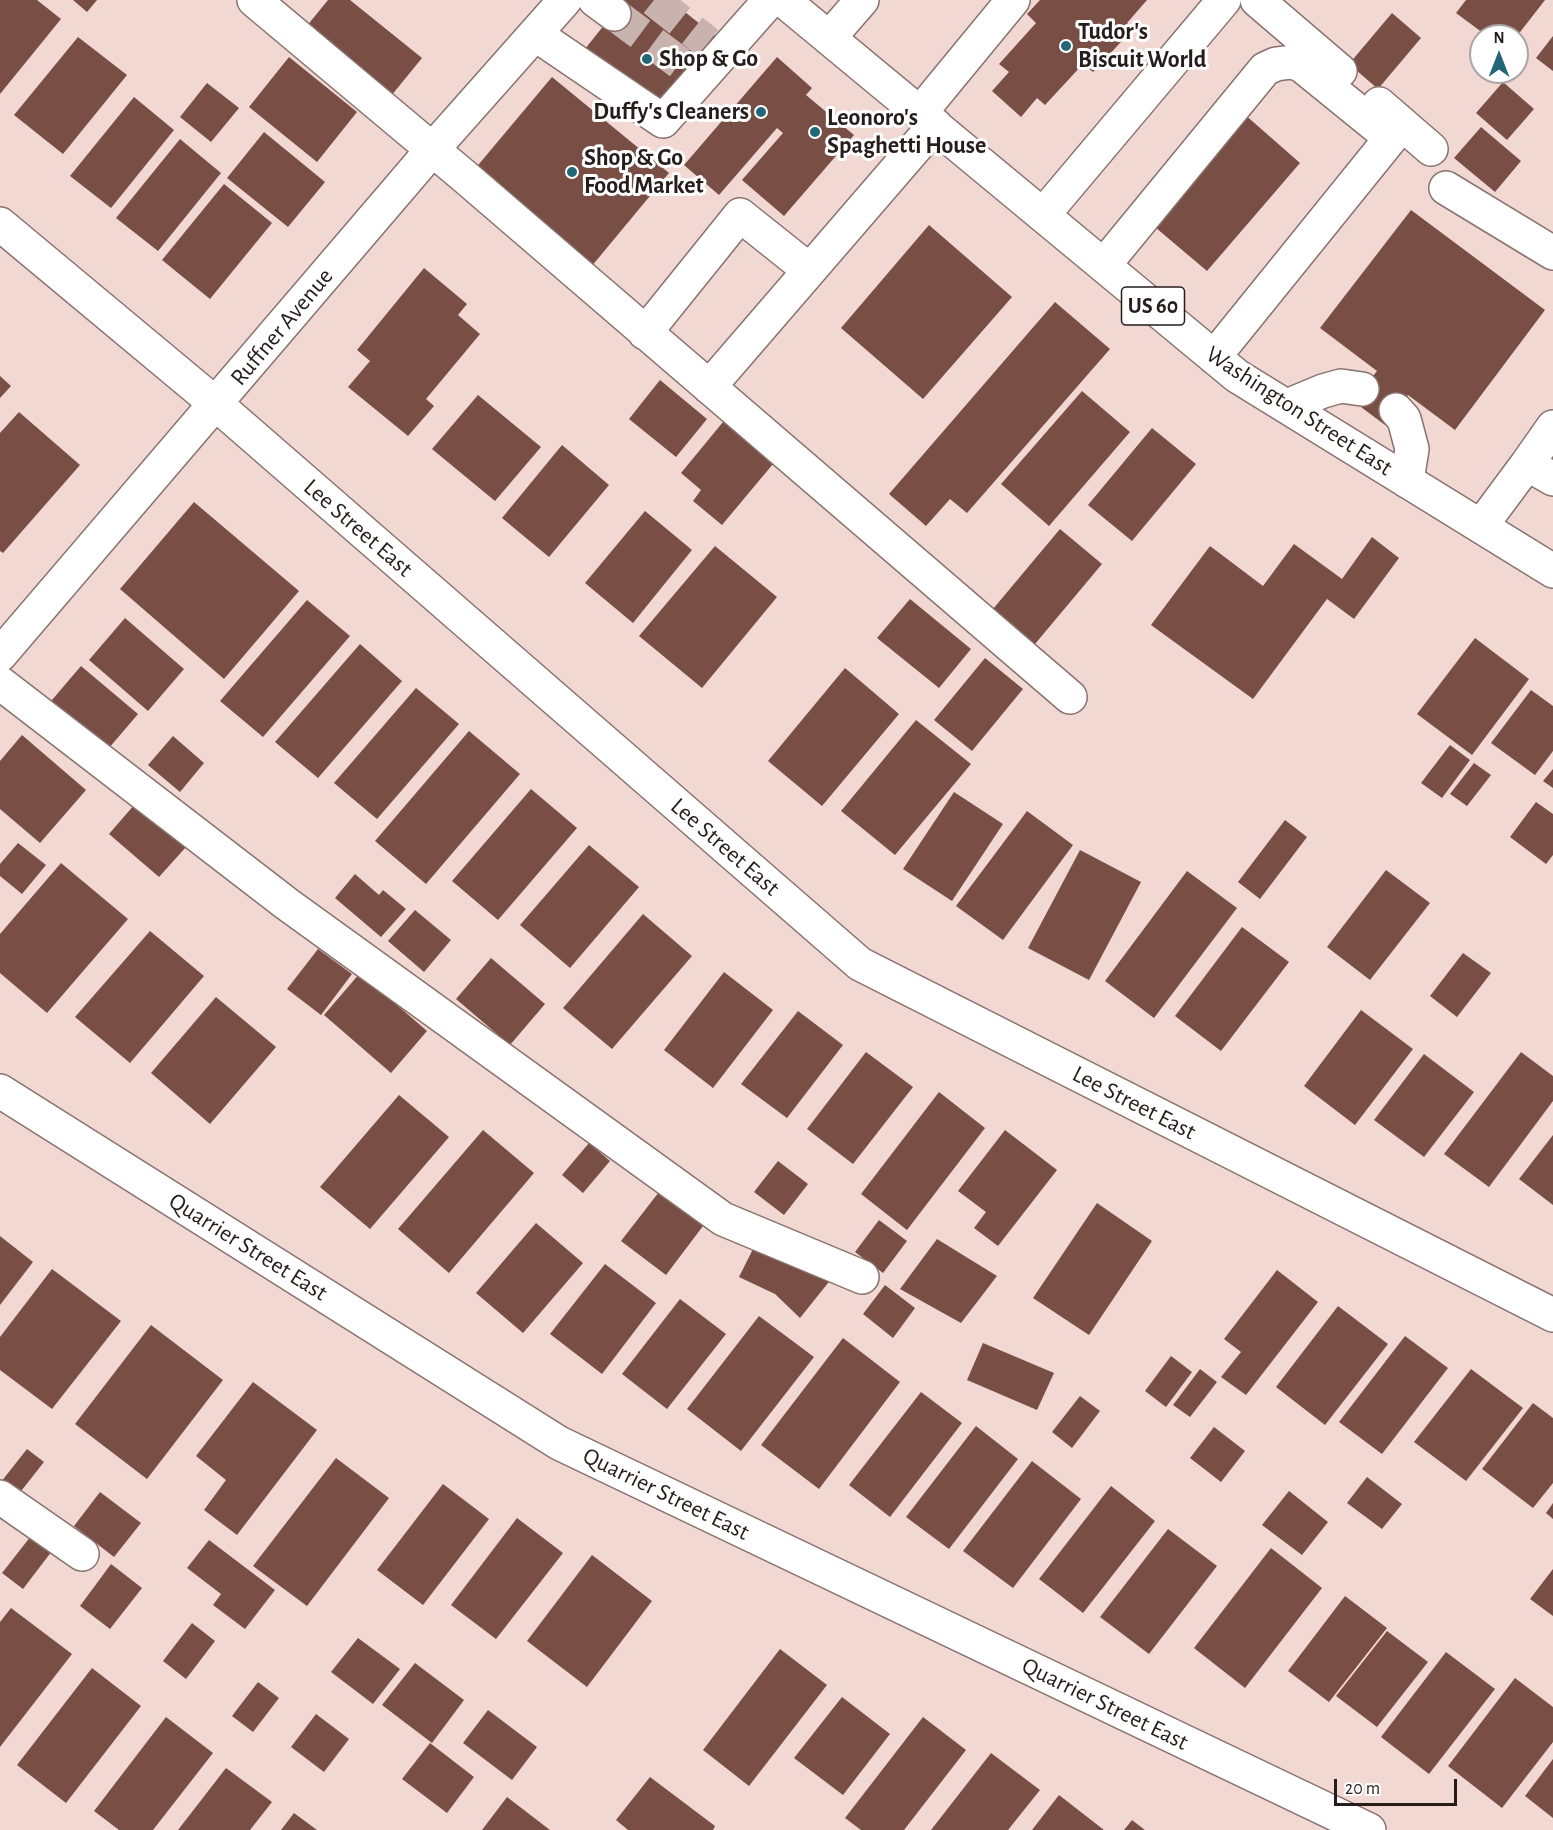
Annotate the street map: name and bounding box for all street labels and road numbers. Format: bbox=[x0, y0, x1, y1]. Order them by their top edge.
street label: Ruffner Avenue bbox=[225, 262, 339, 392]
road number: US 60 bbox=[1122, 287, 1184, 325]
street label: Washington Street East bbox=[1200, 340, 1398, 482]
street label: Lee Street East bbox=[298, 473, 418, 583]
street label: Lee Street East bbox=[665, 792, 785, 902]
street label: Lee Street East bbox=[1067, 1060, 1201, 1146]
street label: Quarrier Street East bbox=[163, 1187, 333, 1307]
street label: Quarrier Street East bbox=[578, 1441, 754, 1547]
street label: Quarrier Street East bbox=[1017, 1651, 1193, 1757]

